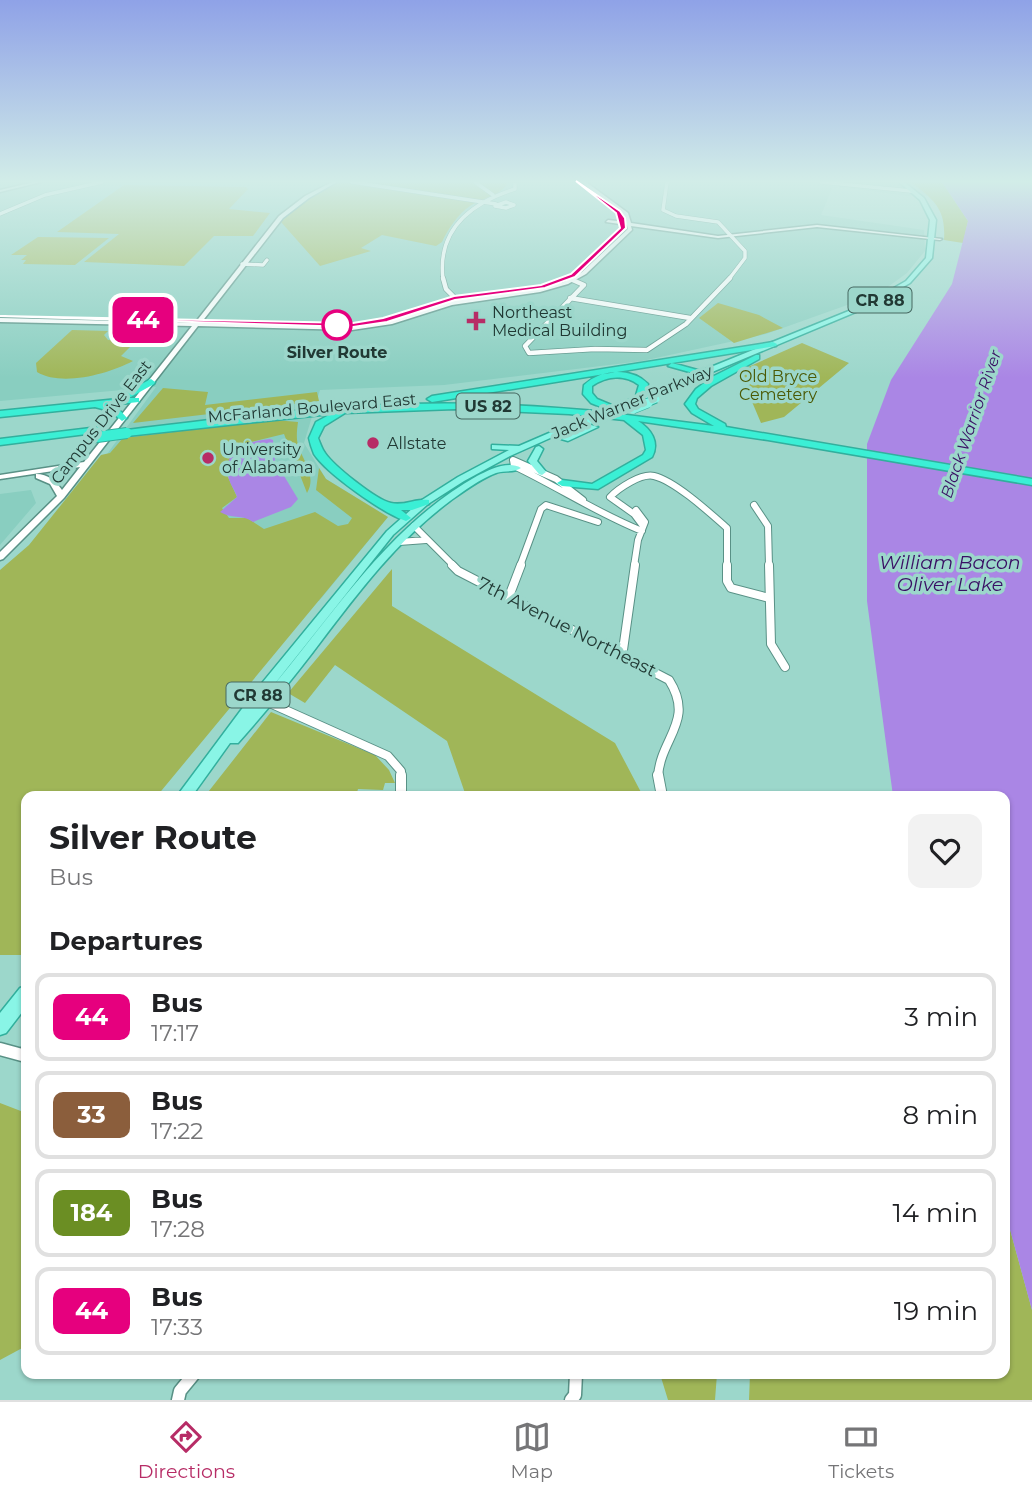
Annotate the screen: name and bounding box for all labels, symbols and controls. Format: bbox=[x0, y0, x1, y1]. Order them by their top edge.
road number: CR 88 bbox=[848, 288, 912, 312]
line badge: 44 bbox=[111, 297, 174, 343]
place label: Northeast Medical Building bbox=[492, 303, 627, 340]
text: 44 bbox=[126, 305, 160, 334]
marker: Silver Route bbox=[322, 310, 352, 340]
marker: Northeast Medical Building bbox=[466, 311, 486, 331]
place label: Silver Route bbox=[287, 343, 387, 362]
water label: Black Warrior River bbox=[937, 347, 1005, 500]
street label: Campus Drive East bbox=[47, 356, 155, 488]
street label: Jack Warner Parkway bbox=[548, 361, 715, 443]
park label: Old Bryce Cemetery bbox=[739, 367, 817, 404]
street label: McFarland Boulevard East bbox=[207, 389, 418, 427]
road number: US 82 bbox=[456, 394, 520, 418]
place label: Allstate bbox=[387, 434, 446, 453]
marker: Allstate bbox=[365, 435, 381, 451]
place label: University of Alabama bbox=[222, 440, 314, 477]
marker: University of Alabama bbox=[200, 450, 216, 466]
water label: William Bacon Oliver Lake bbox=[879, 551, 1021, 596]
street label: 7th Avenue Northeast bbox=[474, 572, 660, 682]
road number: CR 88 bbox=[226, 682, 290, 708]
button: heart bbox=[908, 814, 982, 888]
text: Silver Route bbox=[49, 817, 257, 857]
text: Bus bbox=[49, 863, 93, 891]
text: Departures bbox=[49, 925, 203, 957]
text: Bus bbox=[151, 987, 203, 1019]
text: 3 min bbox=[904, 1001, 978, 1033]
text: 44 bbox=[75, 1002, 108, 1031]
text: 17:17 bbox=[151, 1019, 199, 1047]
text: Bus bbox=[151, 1085, 203, 1117]
text: 8 min bbox=[902, 1099, 978, 1131]
text: 33 bbox=[77, 1100, 106, 1129]
text: 17:22 bbox=[151, 1117, 203, 1145]
text: Bus bbox=[151, 1183, 203, 1215]
text: 14 min bbox=[892, 1197, 978, 1229]
text: 184 bbox=[71, 1198, 112, 1227]
text: 17:28 bbox=[151, 1215, 205, 1243]
text: Bus bbox=[151, 1281, 203, 1313]
text: 19 min bbox=[894, 1295, 978, 1327]
text: 44 bbox=[75, 1296, 108, 1325]
text: 17:33 bbox=[151, 1313, 203, 1341]
tab: Directions bbox=[138, 1418, 235, 1483]
tab: Map bbox=[511, 1418, 553, 1483]
tab: Tickets bbox=[828, 1418, 894, 1483]

